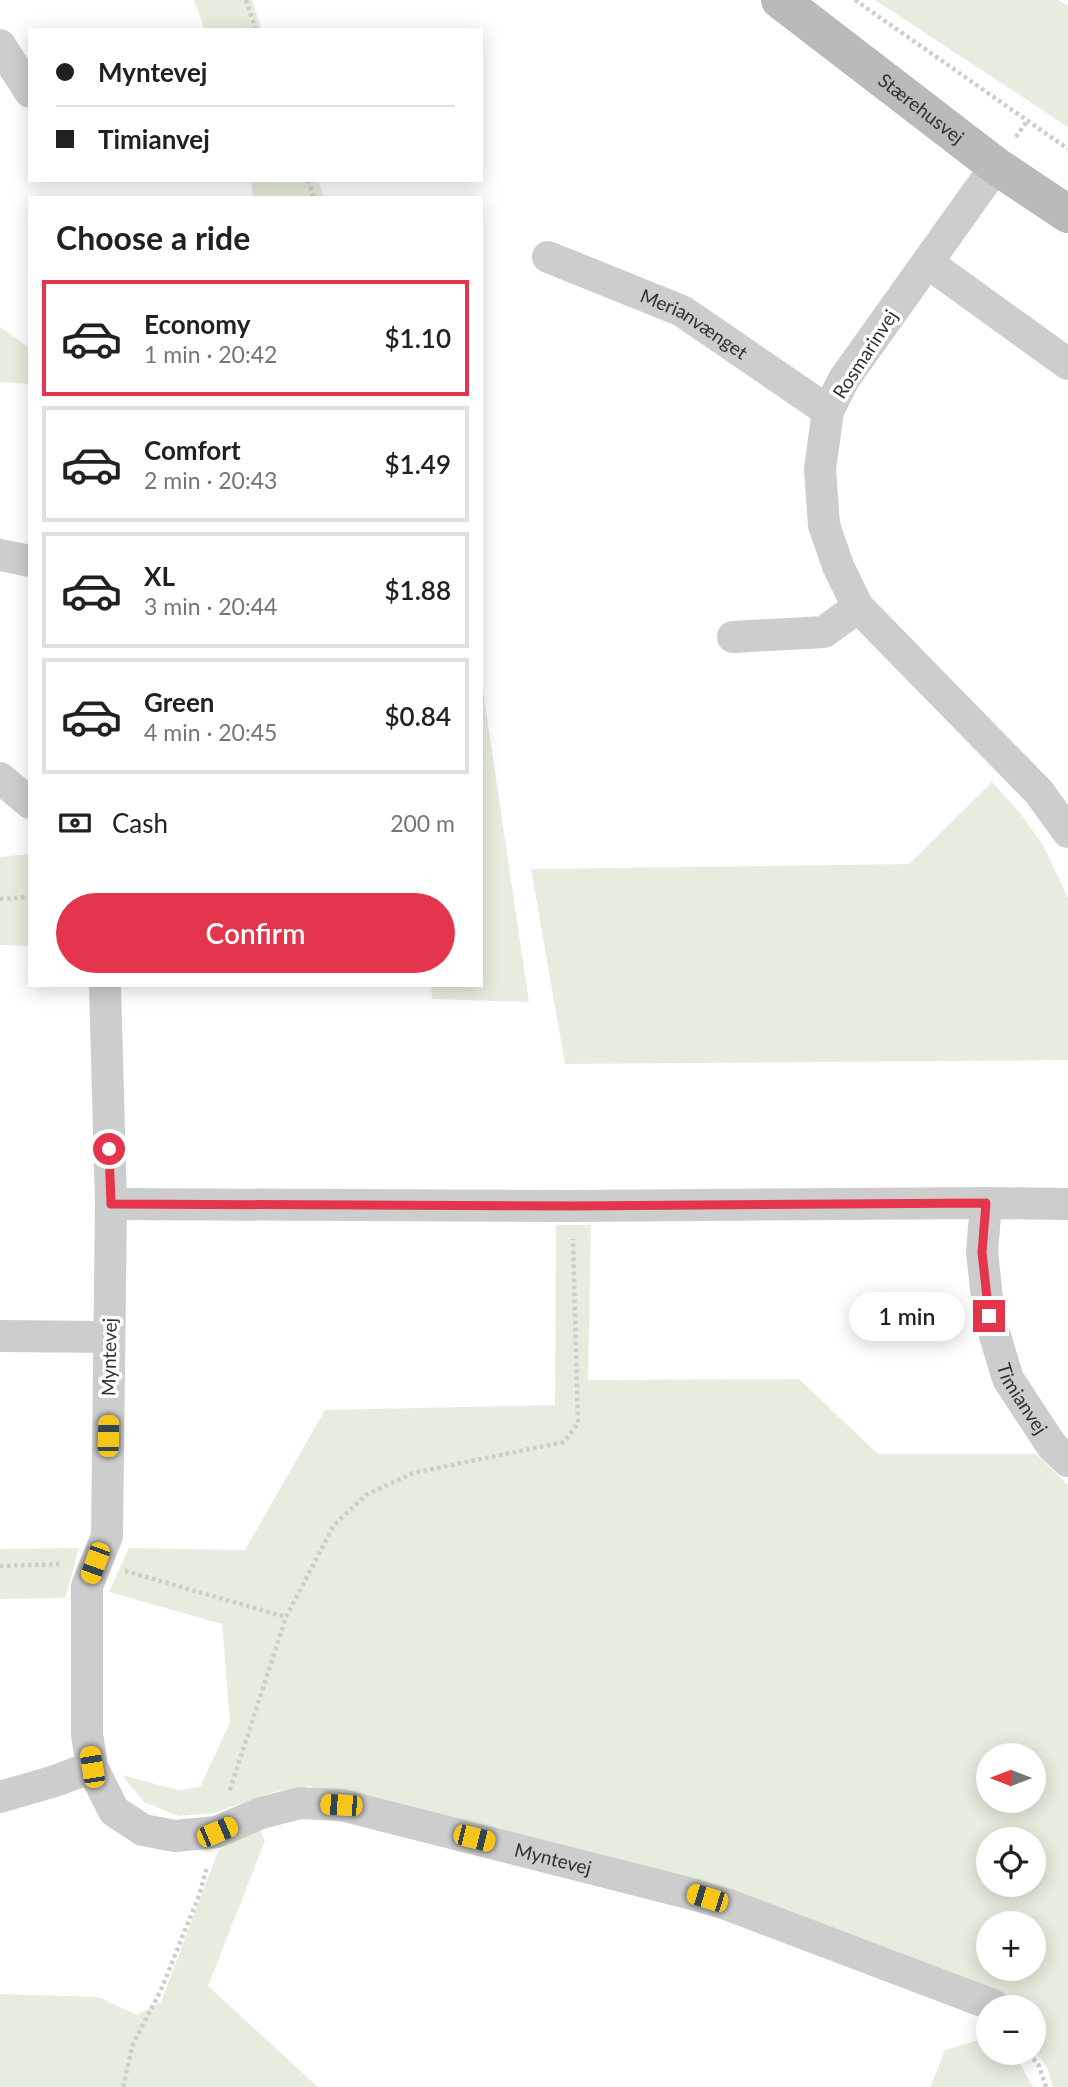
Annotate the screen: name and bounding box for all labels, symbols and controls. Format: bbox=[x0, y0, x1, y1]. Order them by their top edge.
text: Myntevej bbox=[98, 56, 207, 88]
street label: Stærehusvej bbox=[874, 68, 969, 148]
text: Timianvej bbox=[98, 123, 210, 155]
text: Choose a ride bbox=[56, 218, 250, 257]
street label: Merianvænget bbox=[637, 283, 752, 364]
street label: Rosmarinvej bbox=[827, 305, 902, 403]
icon: car bbox=[60, 307, 123, 370]
text: Economy bbox=[144, 308, 250, 340]
text: $1.10 bbox=[385, 322, 451, 354]
text: 1 min · 20:42 bbox=[144, 340, 277, 368]
icon: car bbox=[60, 433, 123, 496]
text: Comfort bbox=[144, 434, 241, 466]
text: $1.49 bbox=[385, 448, 451, 480]
text: 2 min · 20:43 bbox=[144, 466, 277, 494]
icon: car bbox=[60, 559, 123, 622]
text: XL bbox=[144, 560, 175, 592]
text: $1.88 bbox=[385, 574, 451, 606]
text: 3 min · 20:44 bbox=[144, 592, 277, 620]
icon: car bbox=[60, 685, 123, 748]
text: Green bbox=[144, 686, 214, 718]
text: $0.84 bbox=[385, 700, 451, 732]
text: 4 min · 20:45 bbox=[144, 718, 277, 746]
icon: cash bbox=[56, 804, 94, 842]
text: Cash bbox=[112, 807, 168, 839]
text: 200 m bbox=[390, 809, 455, 837]
button: Confirm bbox=[56, 893, 455, 973]
route start bbox=[93, 1133, 125, 1165]
callout: 1 min bbox=[849, 1292, 964, 1340]
route end bbox=[973, 1300, 1005, 1332]
text: 1 min bbox=[879, 1302, 935, 1330]
street label: Myntevej bbox=[96, 1318, 121, 1396]
street label: Timianvej bbox=[993, 1360, 1053, 1438]
car bbox=[98, 1415, 119, 1457]
car bbox=[78, 1540, 113, 1586]
north arrow bbox=[976, 1743, 1046, 1813]
map controls bbox=[976, 1743, 1046, 2065]
car bbox=[79, 1745, 106, 1789]
car bbox=[320, 1793, 363, 1817]
car bbox=[194, 1814, 241, 1850]
car bbox=[452, 1823, 497, 1853]
button: locate bbox=[976, 1827, 1046, 1897]
street label: Myntevej bbox=[512, 1838, 594, 1879]
car bbox=[684, 1882, 731, 1914]
button: + bbox=[976, 1911, 1046, 1981]
button: − bbox=[976, 1995, 1046, 2065]

